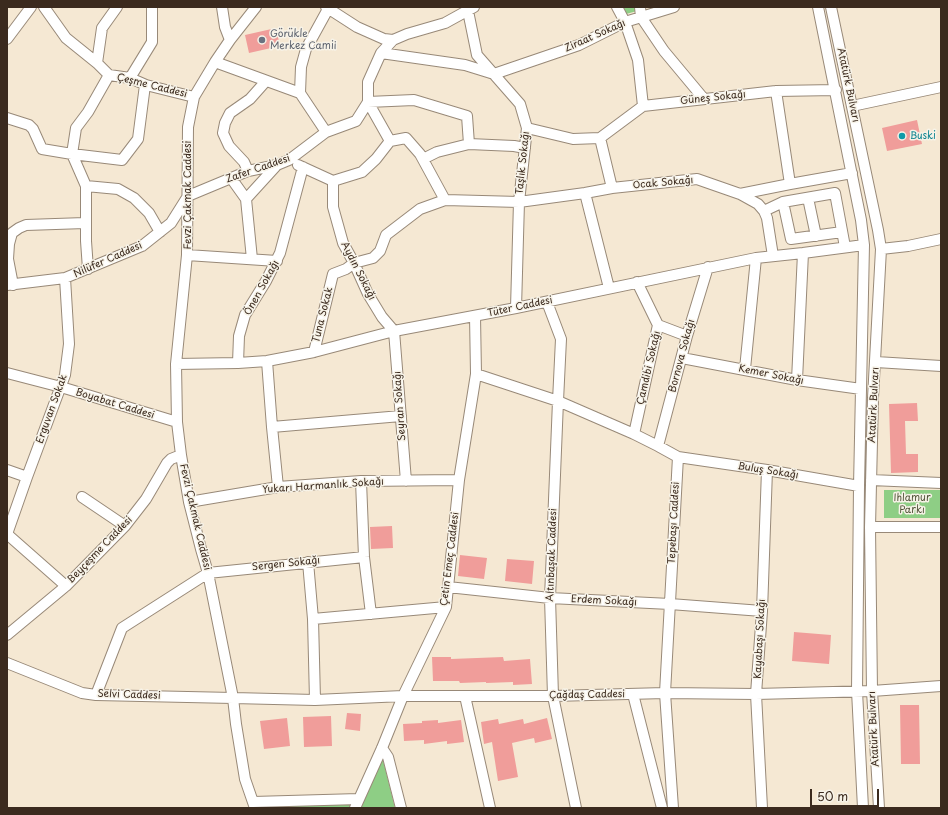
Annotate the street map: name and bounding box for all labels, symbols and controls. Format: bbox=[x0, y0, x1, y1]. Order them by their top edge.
street label: Ziraat Sokağı bbox=[563, 17, 627, 55]
place label: Görükle Merkez Camii bbox=[270, 28, 336, 52]
marker: Görükle Merkez Camii bbox=[257, 35, 267, 45]
street label: Atatürk Bulvarı bbox=[834, 47, 862, 123]
street label: Çeşme Caddesi bbox=[116, 71, 188, 101]
street label: Güneş Sokağı bbox=[680, 89, 746, 107]
place label: Buski bbox=[910, 130, 936, 142]
street label: Taşlık Sokağı bbox=[514, 131, 532, 195]
marker: Buski bbox=[897, 131, 907, 141]
street label: Fevzi Çakmak Caddesi bbox=[182, 141, 194, 249]
street label: Zafer Caddesi bbox=[224, 152, 292, 186]
street label: Ocak Sokağı bbox=[632, 174, 694, 192]
street label: Nilüfer Caddesi bbox=[72, 240, 144, 280]
street label: Aydın Sokağı bbox=[338, 240, 378, 302]
street label: Önen Sokağı bbox=[242, 258, 282, 318]
street label: Tuna Sokak bbox=[310, 286, 336, 344]
street label: Tüter Caddesi bbox=[486, 294, 554, 320]
street label: Bornova Sokağı bbox=[666, 318, 698, 394]
street label: Çamdibi Sokağı bbox=[635, 330, 663, 406]
street label: Kemer Sokağı bbox=[737, 363, 805, 387]
street label: Atatürk Bulvarı bbox=[866, 367, 882, 443]
street label: Seyran Sokağı bbox=[392, 371, 408, 441]
street label: Erguvan Sokak bbox=[34, 373, 70, 445]
street label: Boyabat Caddesi bbox=[74, 386, 156, 422]
street label: Buluş Sokağı bbox=[737, 460, 799, 482]
street label: Fevzi Çakmak Caddesi bbox=[177, 463, 213, 571]
street label: Yukarı Harmanlık Sokağı bbox=[262, 476, 384, 496]
street label: Tepebaşı Caddesi bbox=[666, 481, 682, 565]
park label: Ihlamur Parkı bbox=[893, 492, 931, 516]
street label: Altınbaşak Caddesi bbox=[544, 508, 560, 602]
street label: Çetin Emeç Caddesi bbox=[438, 511, 462, 607]
street label: Beyçeşme Caddesi bbox=[65, 514, 135, 586]
street label: Sergen Sokağı bbox=[251, 554, 321, 574]
street label: Erdem Sokağı bbox=[571, 593, 637, 609]
street label: Kayabaşı Sokağı bbox=[752, 599, 768, 679]
street label: Selvi Caddesi bbox=[97, 688, 161, 702]
street label: Çağdaş Caddesi bbox=[549, 688, 625, 702]
street label: Atatürk Bulvarı bbox=[866, 691, 882, 767]
scale bar bbox=[812, 781, 881, 807]
text: 50 m bbox=[817, 787, 848, 805]

